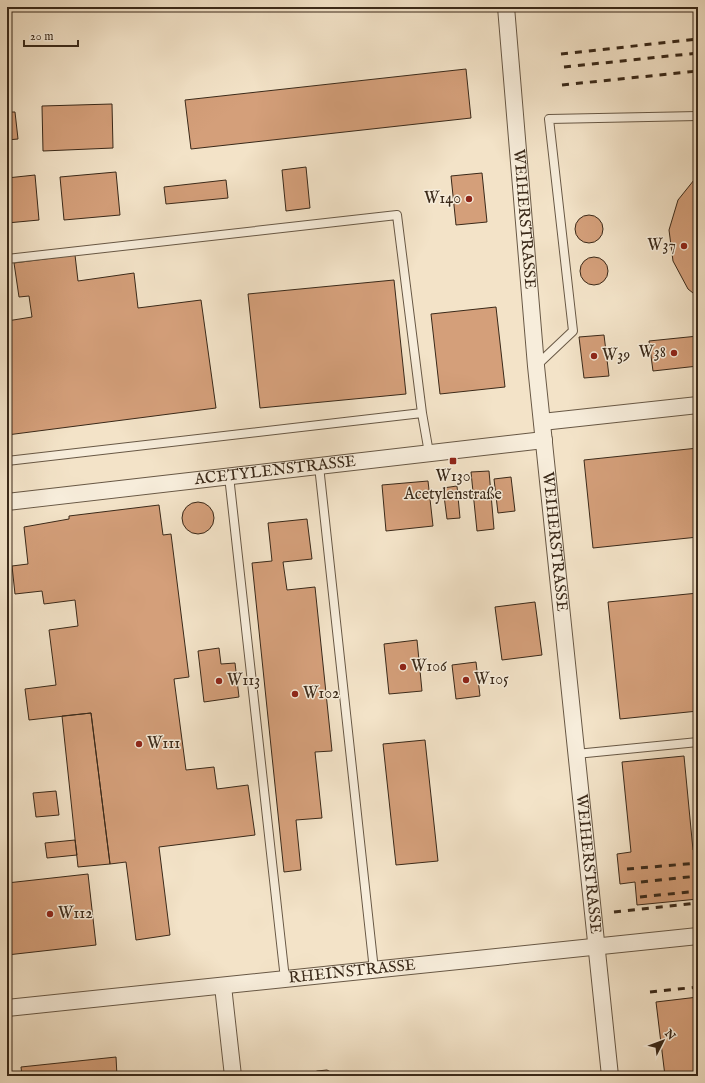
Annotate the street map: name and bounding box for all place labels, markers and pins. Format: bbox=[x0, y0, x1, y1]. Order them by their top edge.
place label: W140 bbox=[424, 189, 461, 209]
marker: W140 bbox=[464, 194, 474, 204]
place label: W37 bbox=[647, 236, 676, 256]
marker: W37 bbox=[679, 241, 689, 251]
place label: W38 bbox=[638, 343, 666, 363]
place label: W39 bbox=[602, 346, 630, 366]
marker: W38 bbox=[669, 348, 679, 358]
marker: W39 bbox=[589, 351, 599, 361]
marker: W130 Acetylenstraße bbox=[448, 456, 458, 466]
place label: W130 Acetylenstraße bbox=[403, 467, 502, 505]
place label: W106 bbox=[411, 657, 447, 677]
marker: W106 bbox=[398, 662, 408, 672]
place label: W105 bbox=[474, 670, 509, 690]
place label: W113 bbox=[227, 671, 260, 691]
marker: W105 bbox=[461, 675, 471, 685]
marker: W113 bbox=[214, 676, 224, 686]
place label: W102 bbox=[303, 684, 340, 704]
marker: W102 bbox=[290, 689, 300, 699]
place label: W111 bbox=[147, 734, 180, 754]
marker: W111 bbox=[134, 739, 144, 749]
place label: W112 bbox=[58, 904, 93, 924]
marker: W112 bbox=[45, 909, 55, 919]

